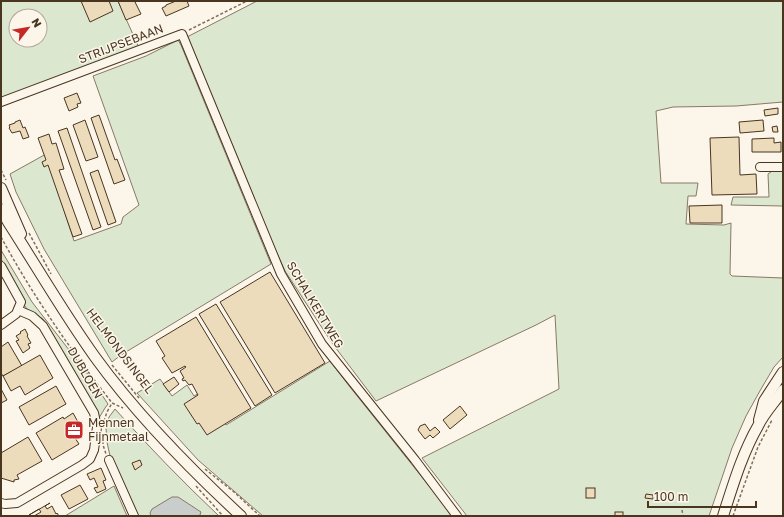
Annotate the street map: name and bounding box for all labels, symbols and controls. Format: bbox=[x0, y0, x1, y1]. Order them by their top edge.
north arrow bbox=[8, 8, 48, 48]
text: N bbox=[29, 16, 45, 30]
street label: STRIJPSEBAAN bbox=[76, 20, 165, 67]
street label: SCHALKERTWEG bbox=[284, 259, 347, 351]
street label: HELMONDSINGEL bbox=[83, 305, 158, 397]
street label: DUBLOEN bbox=[65, 344, 106, 401]
place label: Mennen Fijnmetaal bbox=[88, 415, 149, 444]
office icon: Mennen Fijnmetaal bbox=[63, 419, 85, 441]
scale bar bbox=[648, 483, 756, 509]
text: 100 m bbox=[654, 489, 688, 504]

